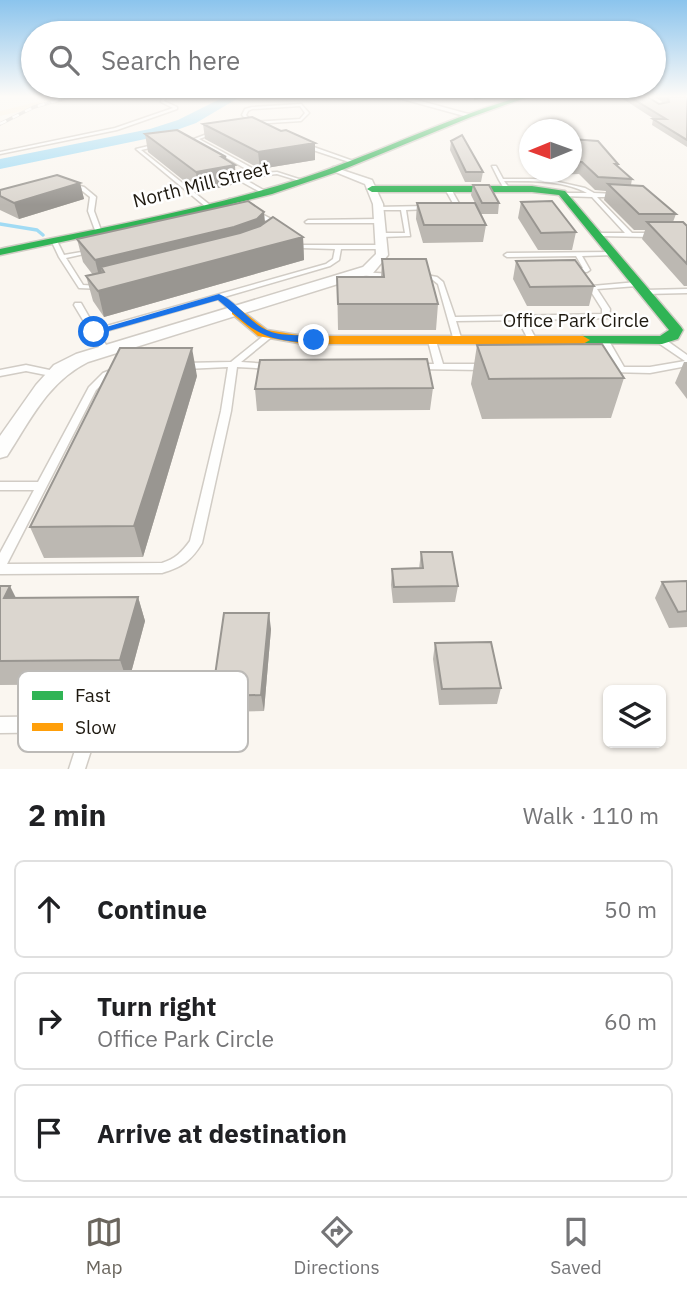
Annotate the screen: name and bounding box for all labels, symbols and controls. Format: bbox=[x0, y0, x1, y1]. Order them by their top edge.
search box bbox=[21, 21, 666, 98]
icon: search bbox=[45, 41, 83, 79]
text: Search here bbox=[101, 43, 240, 77]
north arrow bbox=[519, 119, 582, 182]
street label: North Mill Street bbox=[130, 155, 272, 213]
street label: Office Park Circle bbox=[503, 308, 649, 332]
route start bbox=[78, 316, 109, 347]
route end bbox=[298, 324, 329, 355]
legend bbox=[18, 671, 248, 752]
text: Fast bbox=[75, 683, 111, 707]
map controls bbox=[603, 685, 666, 748]
button: layers bbox=[603, 685, 666, 748]
text: Slow bbox=[75, 715, 116, 739]
text: 2 min bbox=[28, 795, 106, 834]
text: Walk · 110 m bbox=[523, 800, 659, 830]
icon: ahead bbox=[30, 890, 68, 928]
text: Continue bbox=[97, 892, 207, 926]
text: 50 m bbox=[604, 894, 657, 924]
text: Turn right bbox=[97, 989, 216, 1023]
icon: right bbox=[30, 1002, 68, 1040]
text: 60 m bbox=[604, 1006, 657, 1036]
text: Office Park Circle bbox=[97, 1023, 274, 1053]
icon: arrive bbox=[30, 1114, 68, 1152]
text: Arrive at destination bbox=[97, 1116, 347, 1150]
tab: Map bbox=[85, 1213, 123, 1279]
tab: Directions bbox=[293, 1213, 380, 1279]
tab: Saved bbox=[550, 1213, 602, 1279]

